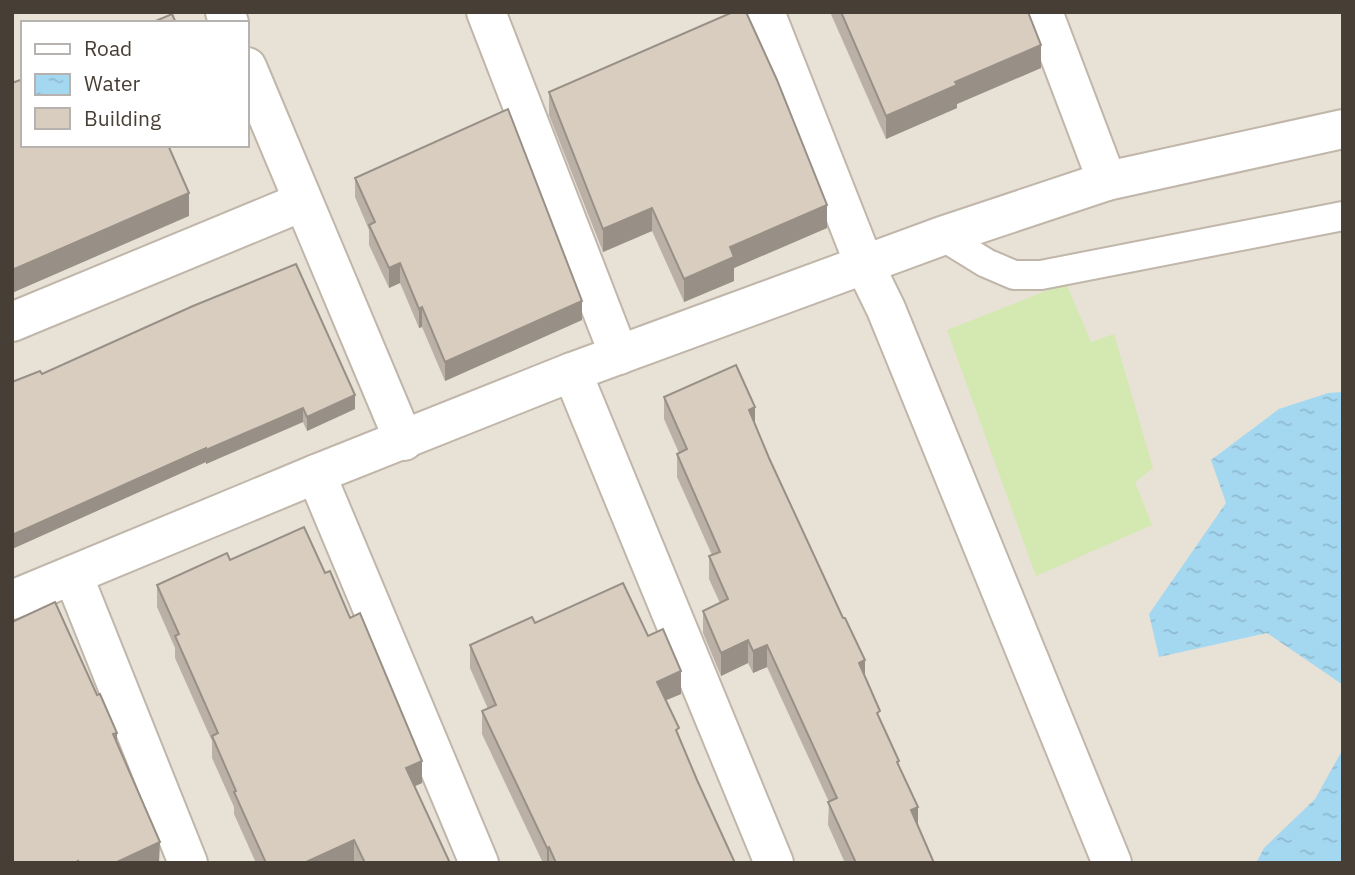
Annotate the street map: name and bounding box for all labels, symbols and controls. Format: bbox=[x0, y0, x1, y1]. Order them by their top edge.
legend bbox=[21, 21, 248, 147]
text: Road bbox=[84, 34, 132, 62]
text: Water bbox=[84, 69, 141, 97]
text: Building bbox=[84, 104, 161, 132]

